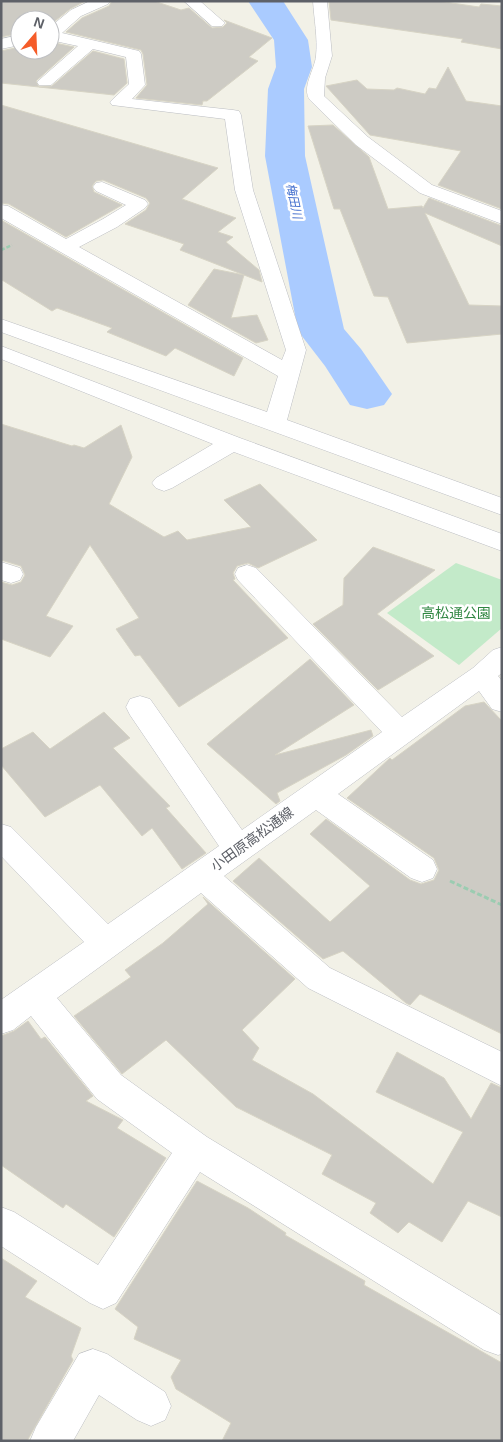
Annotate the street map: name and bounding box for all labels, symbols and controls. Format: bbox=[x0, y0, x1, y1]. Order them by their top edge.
north arrow bbox=[10, 10, 60, 60]
text: N bbox=[32, 13, 47, 32]
water label: 梅田川 bbox=[283, 182, 305, 222]
park label: 高松通公園 bbox=[421, 605, 491, 621]
street label: 小田原高松通線 bbox=[208, 804, 296, 874]

